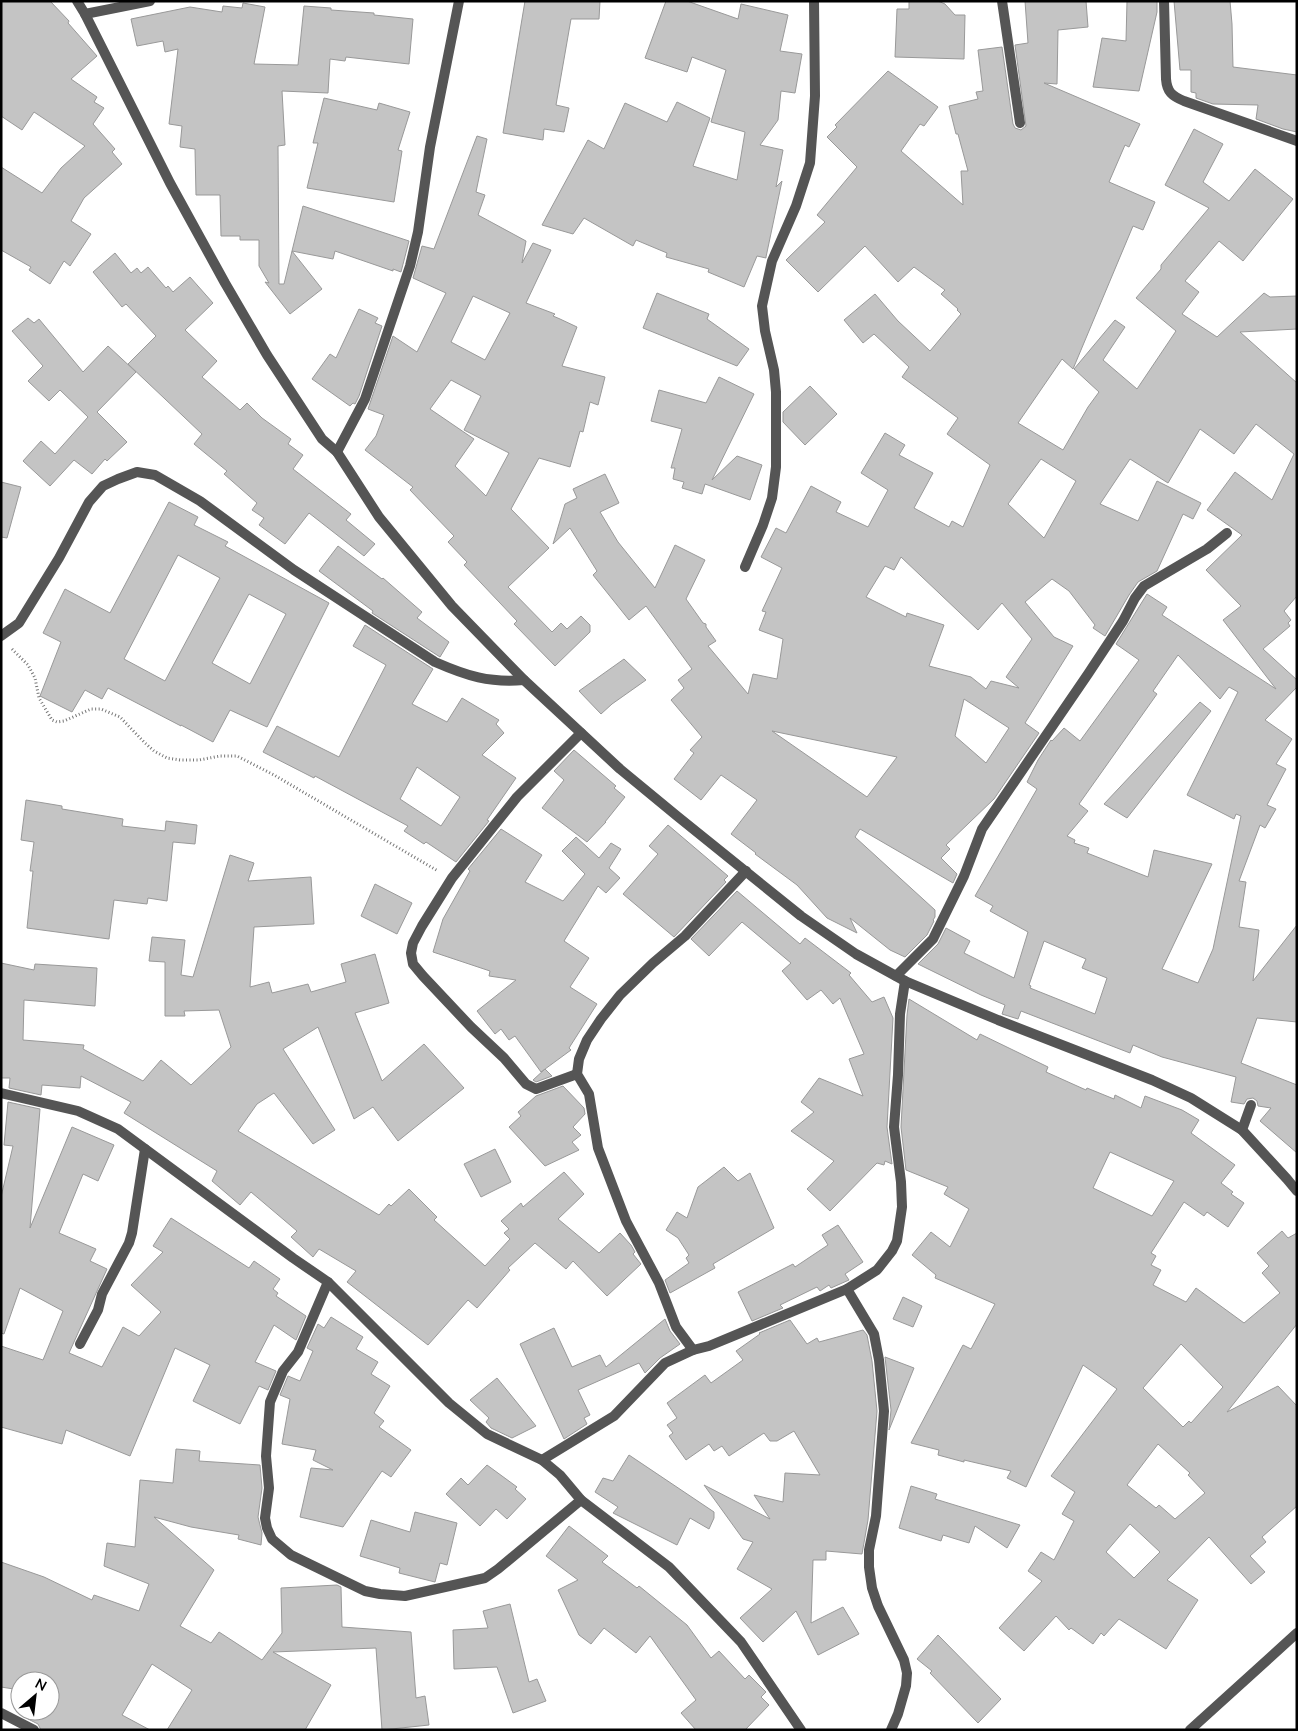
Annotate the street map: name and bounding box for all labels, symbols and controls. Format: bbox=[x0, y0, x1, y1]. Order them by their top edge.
north arrow bbox=[10, 1671, 60, 1721]
text: N bbox=[32, 1674, 50, 1695]

